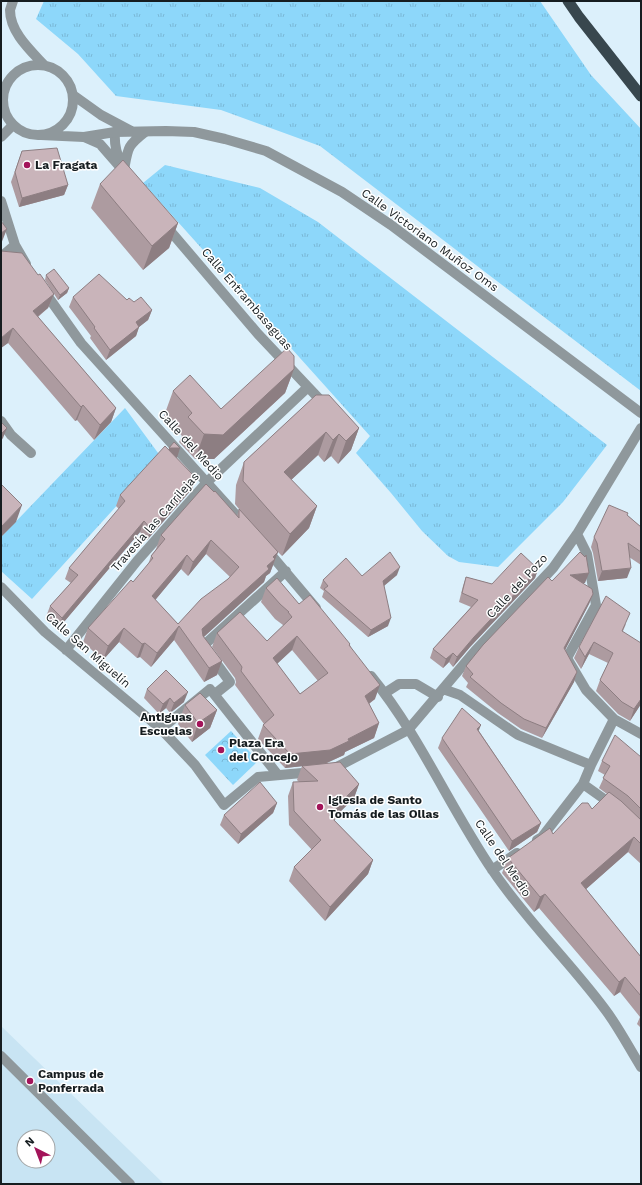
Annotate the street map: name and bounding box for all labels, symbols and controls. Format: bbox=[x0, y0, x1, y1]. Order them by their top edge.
place label: La Fragata bbox=[35, 158, 98, 172]
marker: La Fragata bbox=[22, 160, 32, 170]
street label: Calle Victoriano Muñoz Oms bbox=[359, 186, 501, 294]
street label: Calle Entrambasaguas bbox=[199, 245, 295, 353]
street label: Calle del Medio bbox=[156, 407, 226, 483]
street label: Travesía las Carrilejas bbox=[108, 470, 202, 574]
street label: Calle del Pozo bbox=[484, 551, 550, 621]
street label: Calle San Miguelín bbox=[43, 609, 133, 691]
place label: Antiguas Escuelas bbox=[140, 710, 193, 738]
marker: Antiguas Escuelas bbox=[195, 719, 205, 729]
place label: Plaza Era del Concejo bbox=[229, 736, 298, 764]
marker: Plaza Era del Concejo bbox=[216, 745, 226, 755]
place label: Iglesia de Santo Tomás de las Ollas bbox=[328, 793, 439, 821]
marker: Iglesia de Santo Tomás de las Ollas bbox=[315, 802, 325, 812]
street label: Calle del Medio bbox=[472, 817, 534, 899]
place label: Campus de Ponferrada bbox=[38, 1067, 104, 1095]
marker: Campus de Ponferrada bbox=[25, 1076, 35, 1086]
north arrow bbox=[16, 1129, 56, 1169]
text: N bbox=[22, 1134, 37, 1149]

